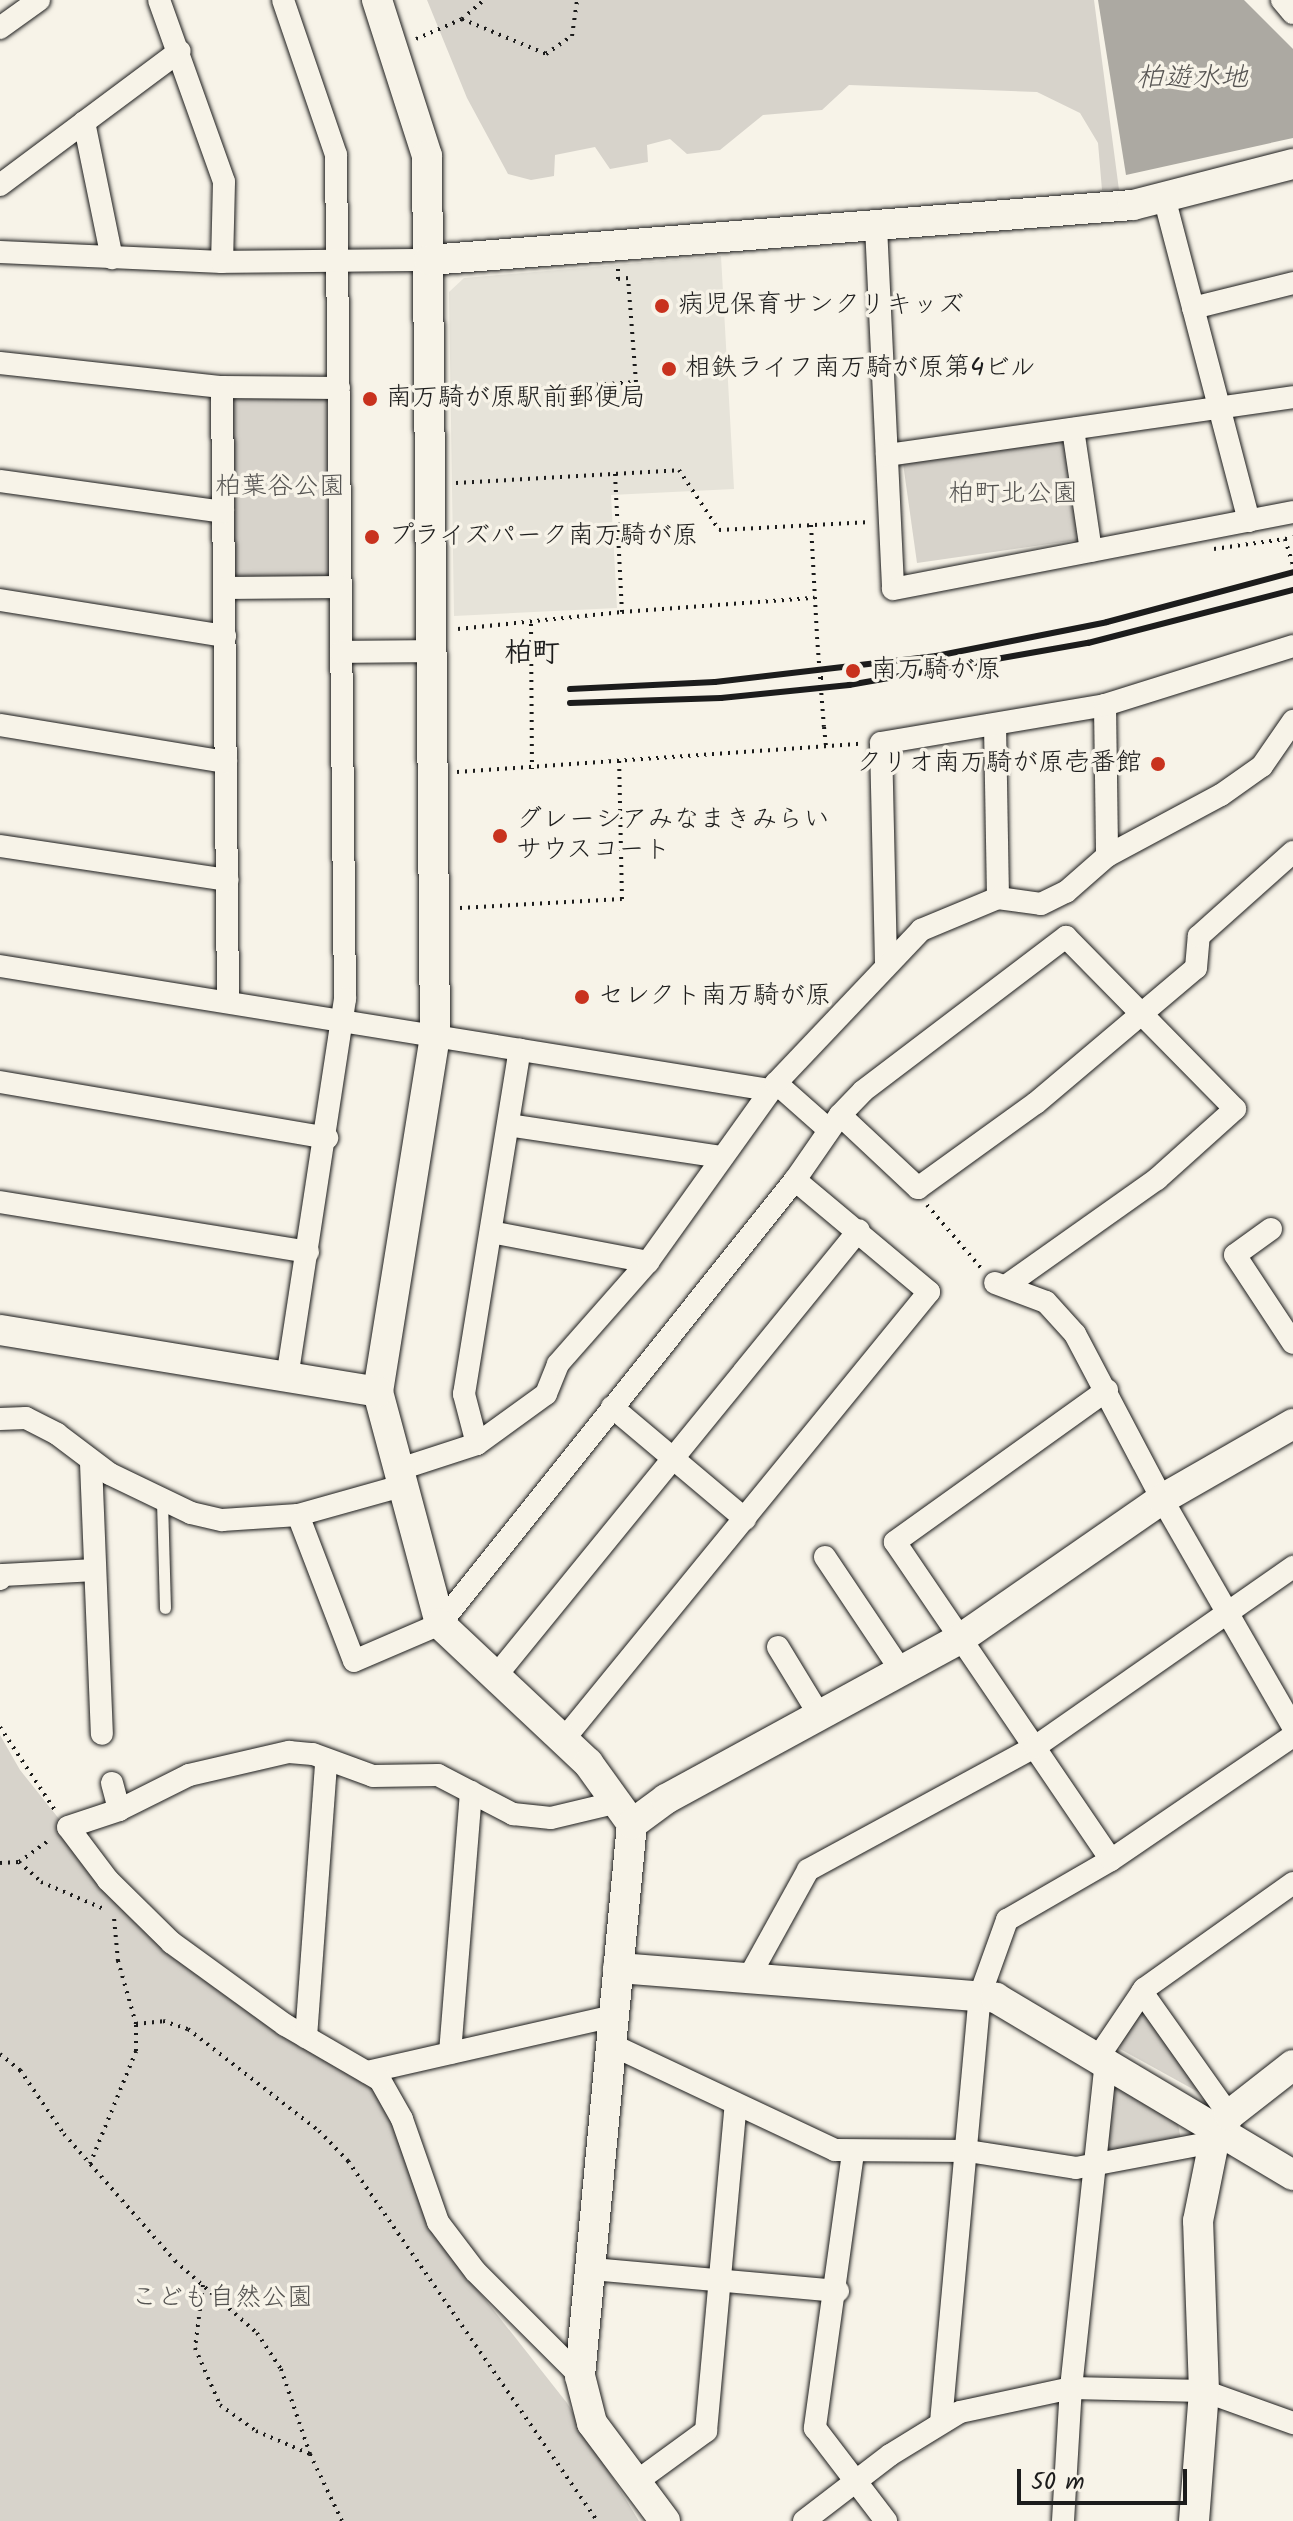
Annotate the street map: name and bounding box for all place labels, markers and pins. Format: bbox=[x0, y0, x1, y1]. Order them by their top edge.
place label: 病児保育サンクリキッズ bbox=[678, 290, 964, 322]
marker: 病児保育サンクリキッズ bbox=[653, 297, 671, 315]
place label: 相鉄ライフ南万騎が原第4ビル bbox=[685, 353, 1037, 385]
marker: 相鉄ライフ南万騎が原第4ビル bbox=[660, 360, 678, 378]
place label: 南万騎が原駅前郵便局 bbox=[386, 383, 646, 415]
marker: 南万騎が原駅前郵便局 bbox=[361, 390, 379, 408]
place label: プライズパーク南万騎が原 bbox=[388, 521, 700, 553]
marker: プライズパーク南万騎が原 bbox=[363, 528, 381, 546]
place label: 南万騎が原 bbox=[871, 655, 1001, 687]
marker: 南万騎が原 bbox=[842, 660, 864, 682]
place label: クリオ南万騎が原壱番館 bbox=[856, 748, 1142, 780]
marker: クリオ南万騎が原壱番館 bbox=[1149, 755, 1167, 773]
place label: グレーシアみなまきみらい サウスコート bbox=[516, 805, 829, 866]
marker: グレーシアみなまきみらい サウスコート bbox=[491, 827, 509, 845]
place label: セレクト南万騎が原 bbox=[598, 981, 832, 1013]
marker: セレクト南万騎が原 bbox=[573, 988, 591, 1006]

